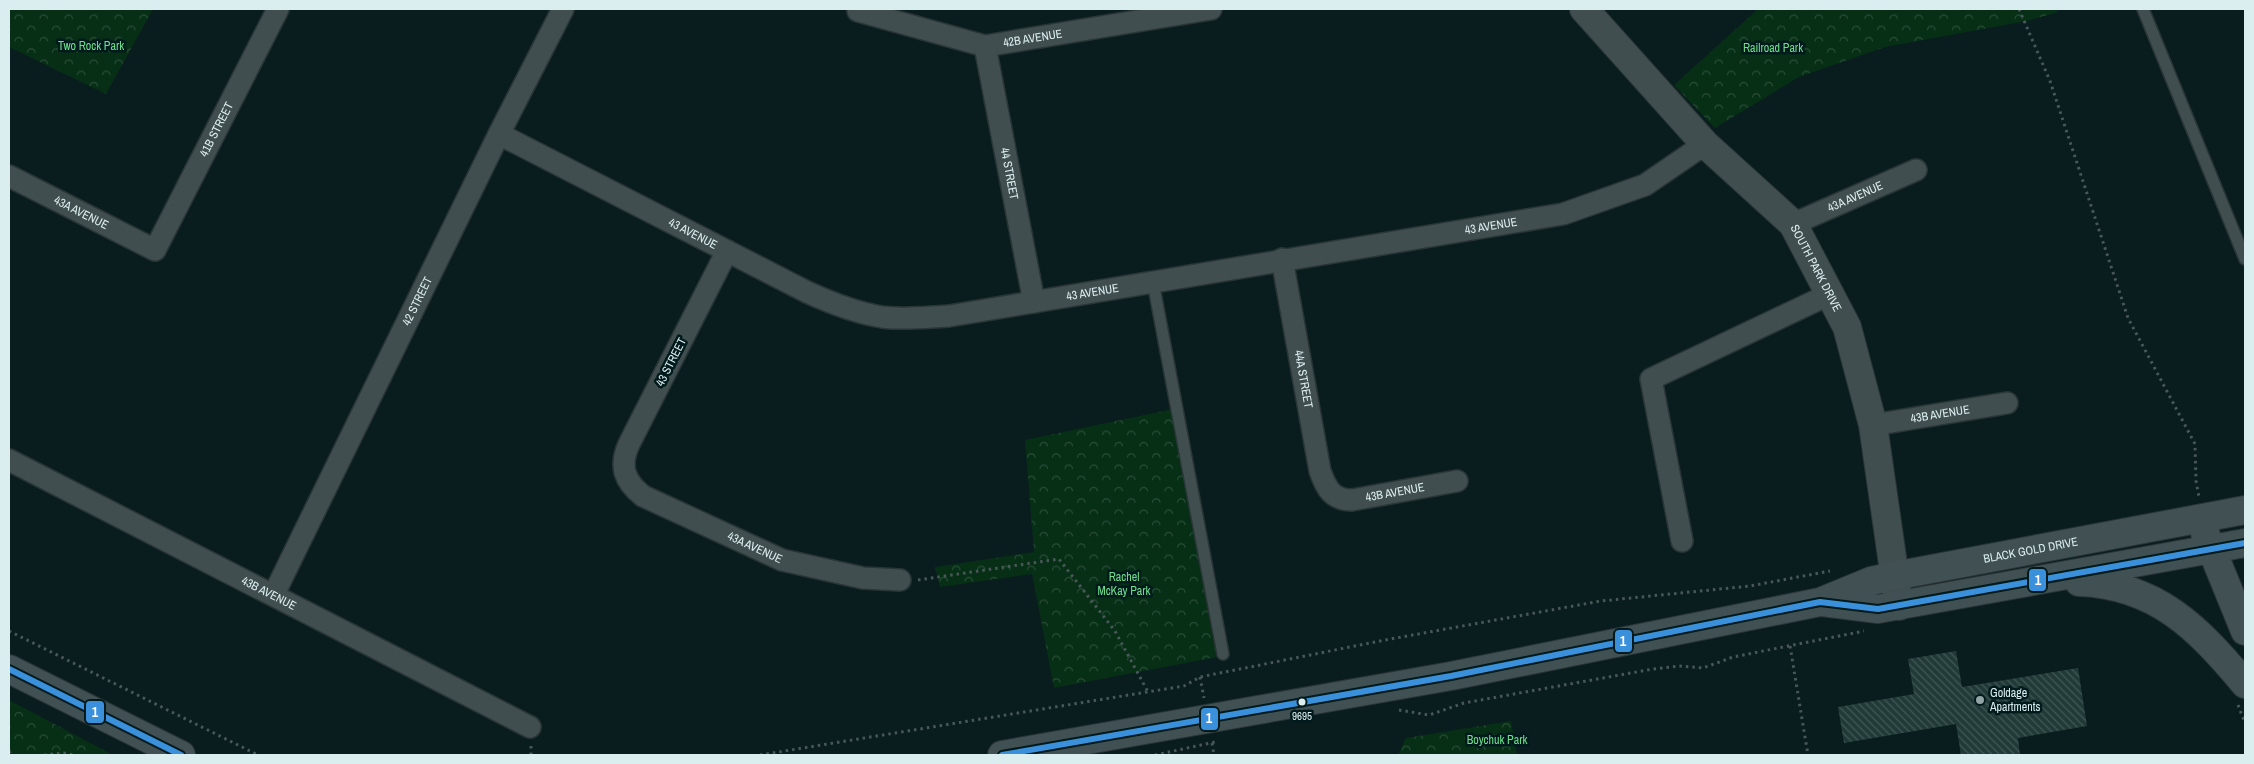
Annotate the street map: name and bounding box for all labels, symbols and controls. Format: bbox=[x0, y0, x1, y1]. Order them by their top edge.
street label: 42B AVENUE bbox=[1002, 25, 1063, 51]
park label: Two Rock Park bbox=[58, 38, 124, 54]
park label: Railroad Park bbox=[1743, 40, 1803, 56]
street label: 41B STREET bbox=[196, 99, 237, 159]
street label: 44 STREET bbox=[997, 146, 1022, 201]
street label: 43A AVENUE bbox=[1825, 177, 1885, 216]
street label: 43A AVENUE bbox=[51, 192, 111, 233]
street label: 43 AVENUE bbox=[666, 214, 720, 253]
street label: 43 AVENUE bbox=[1464, 214, 1518, 238]
street label: SOUTH PARK DRIVE bbox=[1787, 222, 1846, 314]
street label: 42 STREET bbox=[398, 274, 436, 328]
street label: 43 AVENUE bbox=[1065, 280, 1120, 304]
street label: 43 STREET bbox=[652, 335, 690, 389]
street label: 44A STREET bbox=[1290, 349, 1317, 409]
street label: 43B AVENUE bbox=[1909, 401, 1971, 427]
street label: 43B AVENUE bbox=[1364, 479, 1426, 505]
street label: 43A AVENUE bbox=[725, 528, 785, 567]
street label: BLACK GOLD DRIVE bbox=[1982, 534, 2079, 567]
line badge: 1 bbox=[2028, 568, 2047, 592]
park label: Rachel McKay Park bbox=[1097, 569, 1151, 599]
text: 1 bbox=[2035, 571, 2042, 589]
street label: 43B AVENUE bbox=[239, 572, 299, 614]
line badge: 1 bbox=[1614, 629, 1633, 653]
text: 1 bbox=[1620, 632, 1627, 650]
place label: Goldage Apartments bbox=[1989, 685, 2040, 715]
marker: Goldage Apartments bbox=[1974, 694, 1986, 706]
marker: 9695 bbox=[1297, 697, 1307, 707]
line badge: 1 bbox=[85, 700, 105, 724]
text: 1 bbox=[92, 703, 99, 721]
line badge: 1 bbox=[1200, 707, 1219, 731]
text: 1 bbox=[1206, 709, 1213, 727]
place label: 9695 bbox=[1292, 709, 1312, 723]
park label: Boychuk Park bbox=[1467, 732, 1527, 748]

